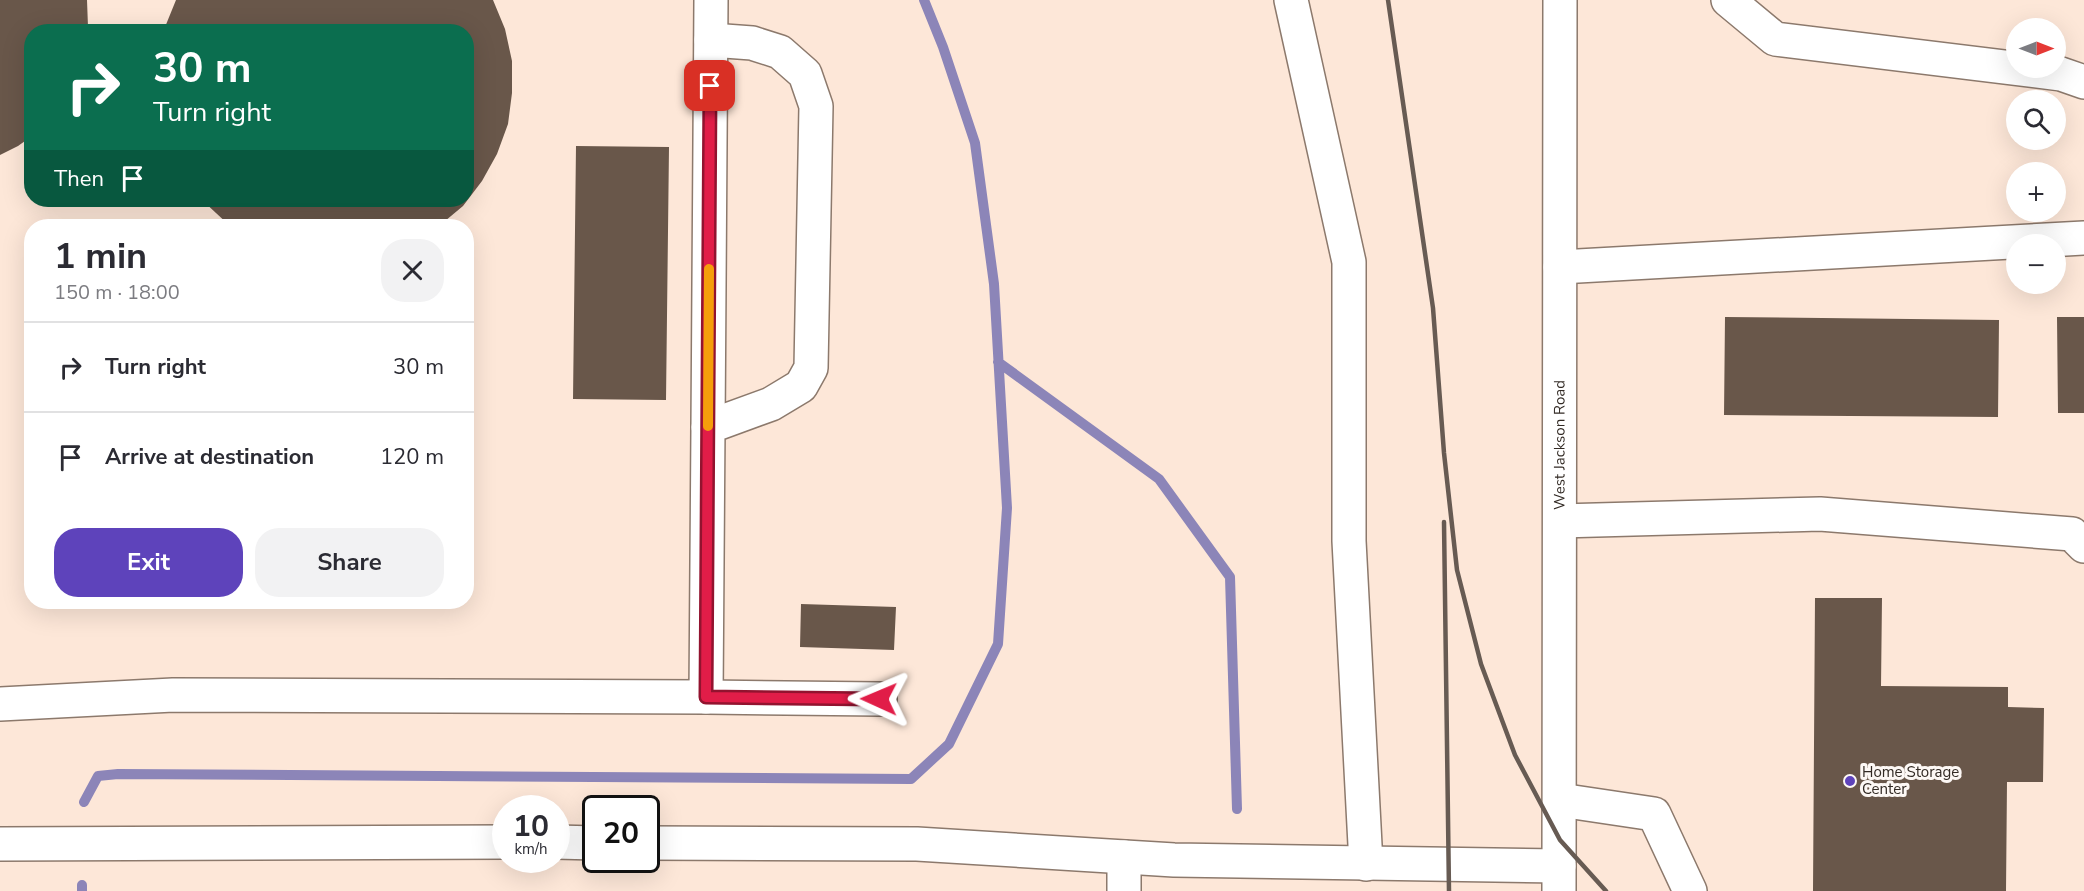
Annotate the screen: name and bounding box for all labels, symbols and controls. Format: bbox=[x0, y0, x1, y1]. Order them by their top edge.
north arrow bbox=[2006, 18, 2066, 78]
map controls bbox=[2006, 18, 2066, 294]
text: 30 m bbox=[153, 40, 252, 97]
icon: right bbox=[54, 48, 132, 126]
pin bbox=[684, 60, 735, 111]
icon: arrive bbox=[693, 69, 726, 102]
button: search bbox=[2006, 90, 2066, 150]
text: Turn right bbox=[153, 94, 271, 131]
icon: arrive bbox=[116, 162, 149, 195]
button: + bbox=[2006, 162, 2066, 222]
text: Then bbox=[54, 164, 104, 194]
text: 1 min bbox=[54, 232, 147, 281]
button: − bbox=[2006, 234, 2066, 294]
button: close bbox=[381, 239, 444, 302]
text: 150 m · 18:00 bbox=[54, 279, 180, 306]
icon: right bbox=[54, 351, 87, 384]
text: Turn right bbox=[105, 352, 206, 382]
text: 30 m bbox=[393, 352, 444, 382]
street label: West Jackson Road bbox=[1549, 380, 1570, 510]
icon: arrive bbox=[54, 441, 87, 474]
text: Arrive at destination bbox=[105, 442, 314, 472]
text: 120 m bbox=[380, 442, 444, 472]
button: Exit bbox=[54, 528, 243, 597]
button: Share bbox=[255, 528, 444, 597]
position arrow bbox=[847, 667, 911, 731]
place label: Home Storage Center bbox=[1862, 762, 1959, 799]
marker: Home Storage Center bbox=[1843, 774, 1857, 788]
speed limit sign: 20 bbox=[582, 795, 660, 873]
text: 10 bbox=[513, 806, 549, 847]
text: km/h bbox=[514, 839, 548, 859]

